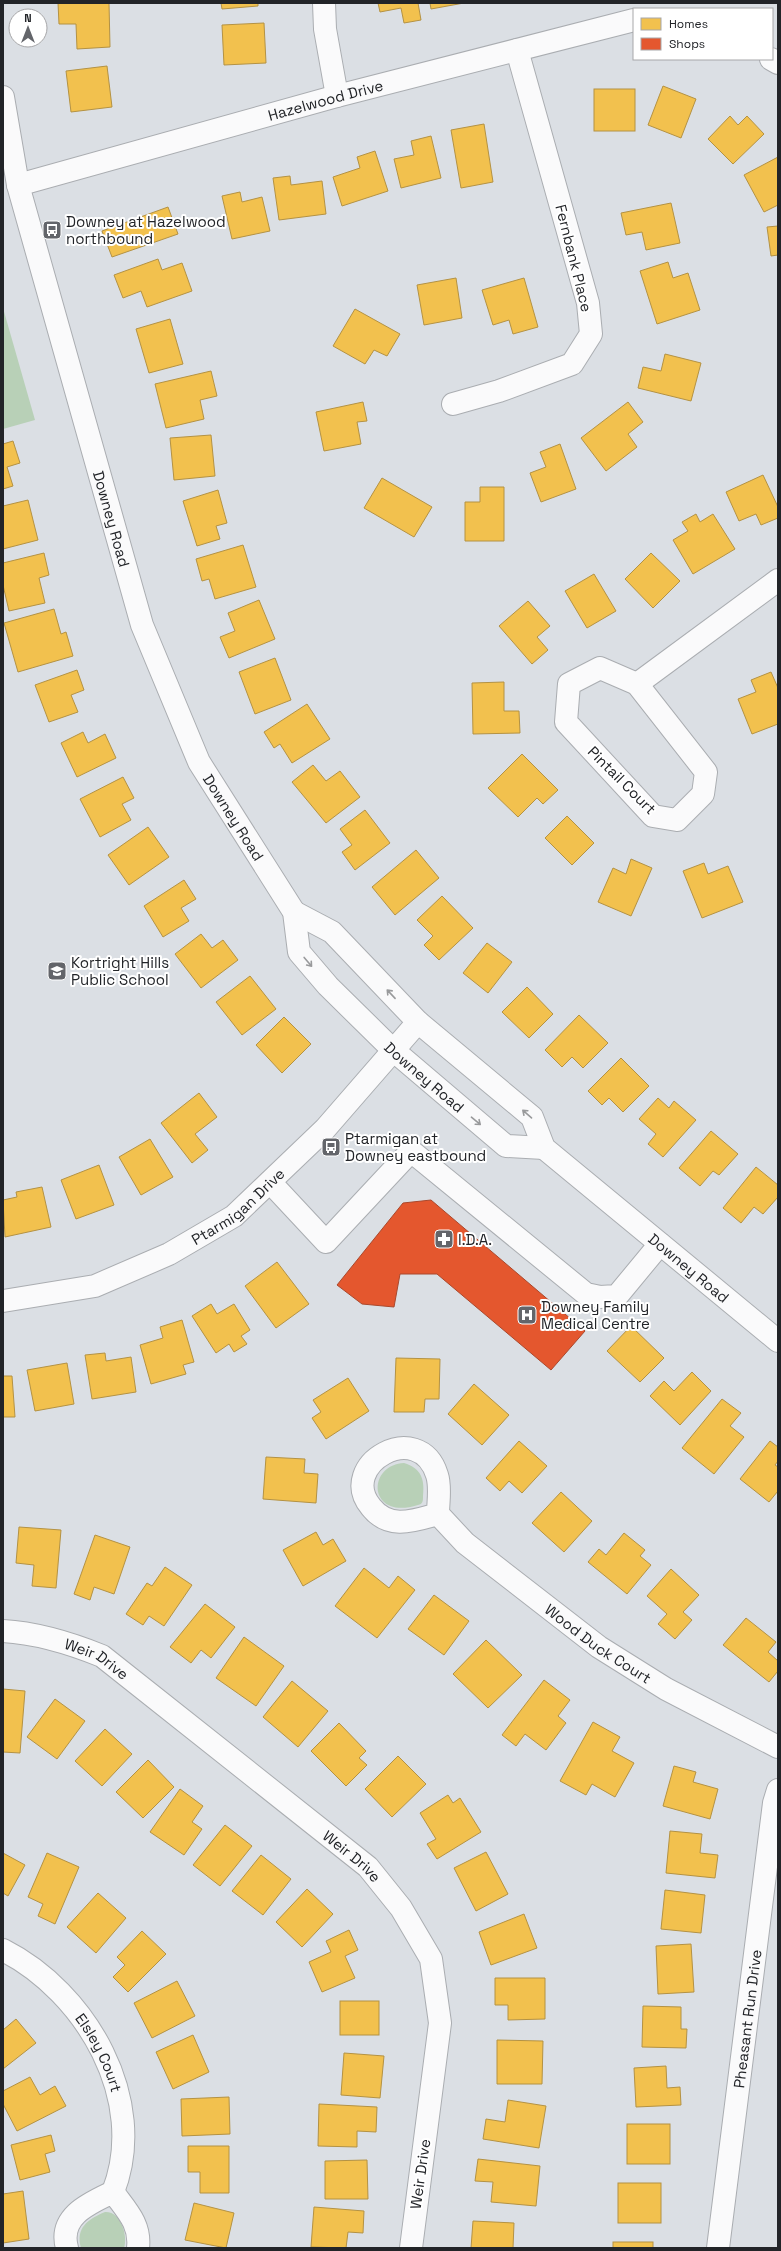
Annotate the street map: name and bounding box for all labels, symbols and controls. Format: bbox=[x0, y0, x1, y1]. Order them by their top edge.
north arrow bbox=[8, 8, 48, 48]
legend bbox=[633, 8, 773, 60]
text: N bbox=[24, 11, 32, 25]
text: Homes bbox=[669, 16, 708, 32]
text: Shops bbox=[669, 36, 705, 52]
street label: Hazelwood Drive bbox=[266, 75, 385, 124]
street label: Fernbank Place bbox=[551, 202, 597, 314]
place label: Downey at Hazelwood northbound bbox=[66, 212, 226, 248]
bus stop icon: Downey at Hazelwood northbound bbox=[41, 219, 63, 241]
street label: Downey Road bbox=[89, 468, 135, 569]
street label: Pintail Court bbox=[584, 742, 660, 818]
street label: Downey Road bbox=[199, 770, 268, 864]
place label: Kortright Hills Public School bbox=[71, 953, 169, 989]
one-way arrow bbox=[303, 957, 312, 967]
school or university icon: Kortright Hills Public School bbox=[46, 960, 68, 982]
one-way arrow bbox=[386, 989, 396, 999]
street label: Downey Road bbox=[381, 1038, 468, 1116]
one-way arrow bbox=[522, 1109, 532, 1118]
one-way arrow bbox=[470, 1116, 481, 1125]
place label: Ptarmigan at Downey eastbound bbox=[345, 1129, 486, 1165]
bus stop icon: Ptarmigan at Downey eastbound bbox=[320, 1136, 342, 1158]
street label: Ptarmigan Drive bbox=[188, 1164, 288, 1249]
pharmacy icon: I.D.A. bbox=[433, 1228, 455, 1250]
street label: Downey Road bbox=[645, 1229, 733, 1306]
place label: I.D.A. bbox=[458, 1230, 492, 1249]
place label: Downey Family Medical Centre bbox=[541, 1297, 650, 1333]
hospital icon: Downey Family Medical Centre bbox=[516, 1304, 538, 1326]
street label: Wood Duck Court bbox=[541, 1599, 655, 1687]
street label: Weir Drive bbox=[62, 1634, 133, 1683]
street label: Weir Drive bbox=[319, 1826, 386, 1886]
street label: Pheasant Run Drive bbox=[729, 1948, 765, 2089]
street label: Elsley Court bbox=[72, 2009, 127, 2094]
street label: Weir Drive bbox=[406, 2137, 434, 2210]

